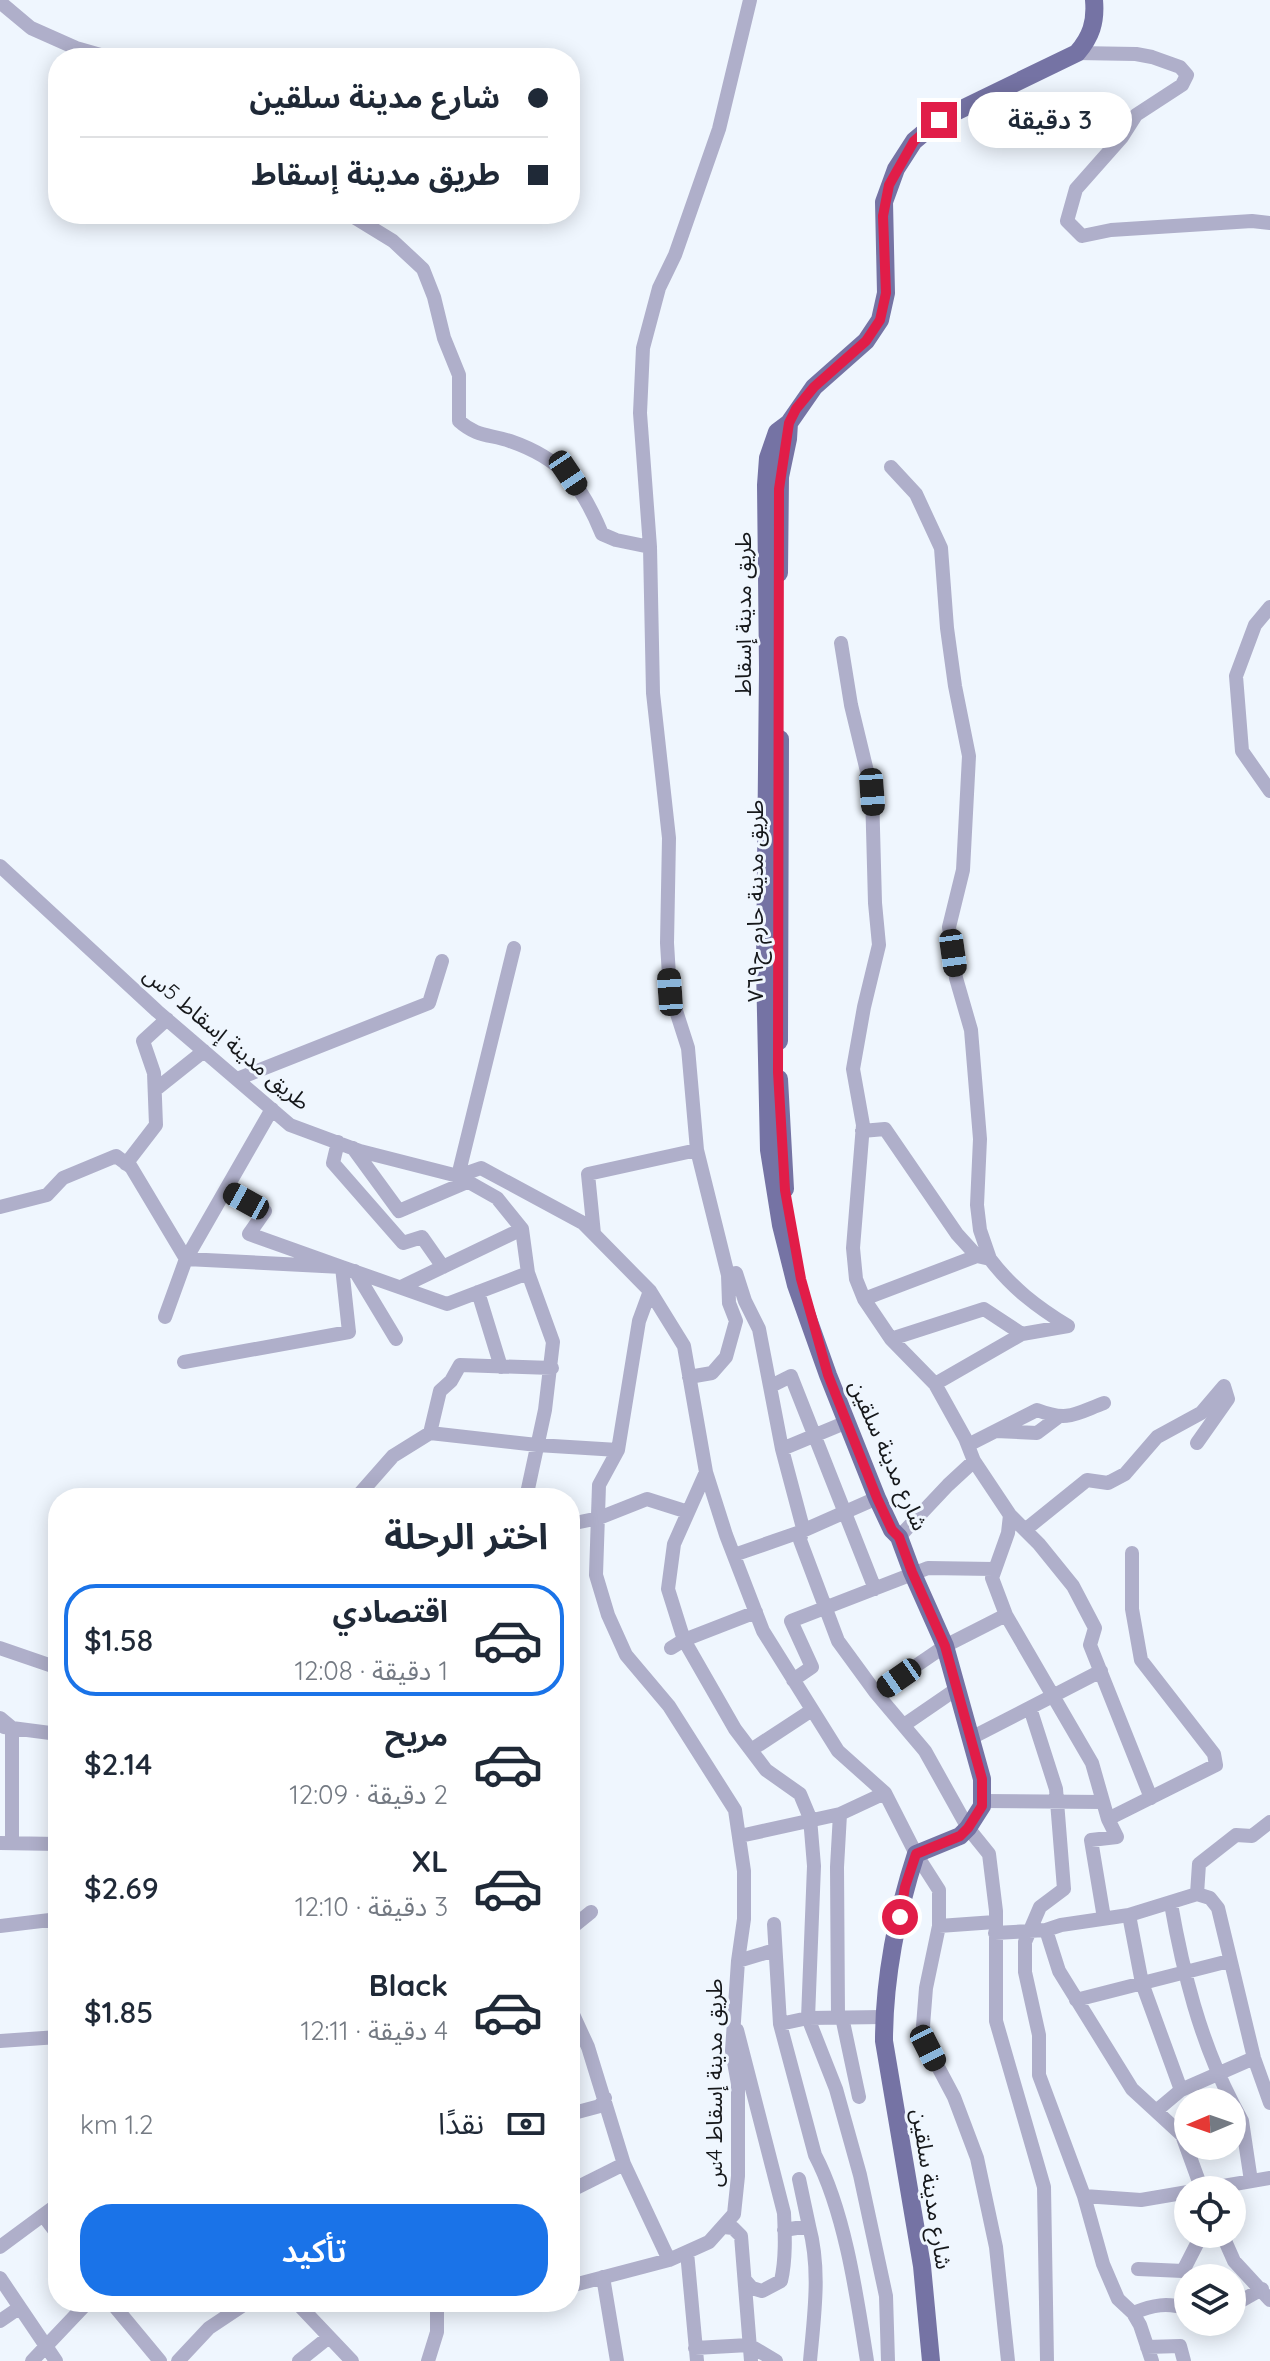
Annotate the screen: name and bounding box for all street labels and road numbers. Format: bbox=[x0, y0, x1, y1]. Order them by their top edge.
street label: طريق مدينة إسقاط bbox=[729, 532, 758, 696]
street label: طريق مدينة حارم ح٧٦٩ bbox=[741, 800, 772, 1002]
street label: طريق مدينة إسقاط 5س bbox=[137, 960, 316, 1117]
street label: شارع مدينة سلقين bbox=[841, 1375, 935, 1536]
street label: طريق مدينة إسقاط 4س bbox=[700, 1979, 729, 2187]
street label: شارع مدينة سلقين bbox=[903, 2107, 958, 2272]

